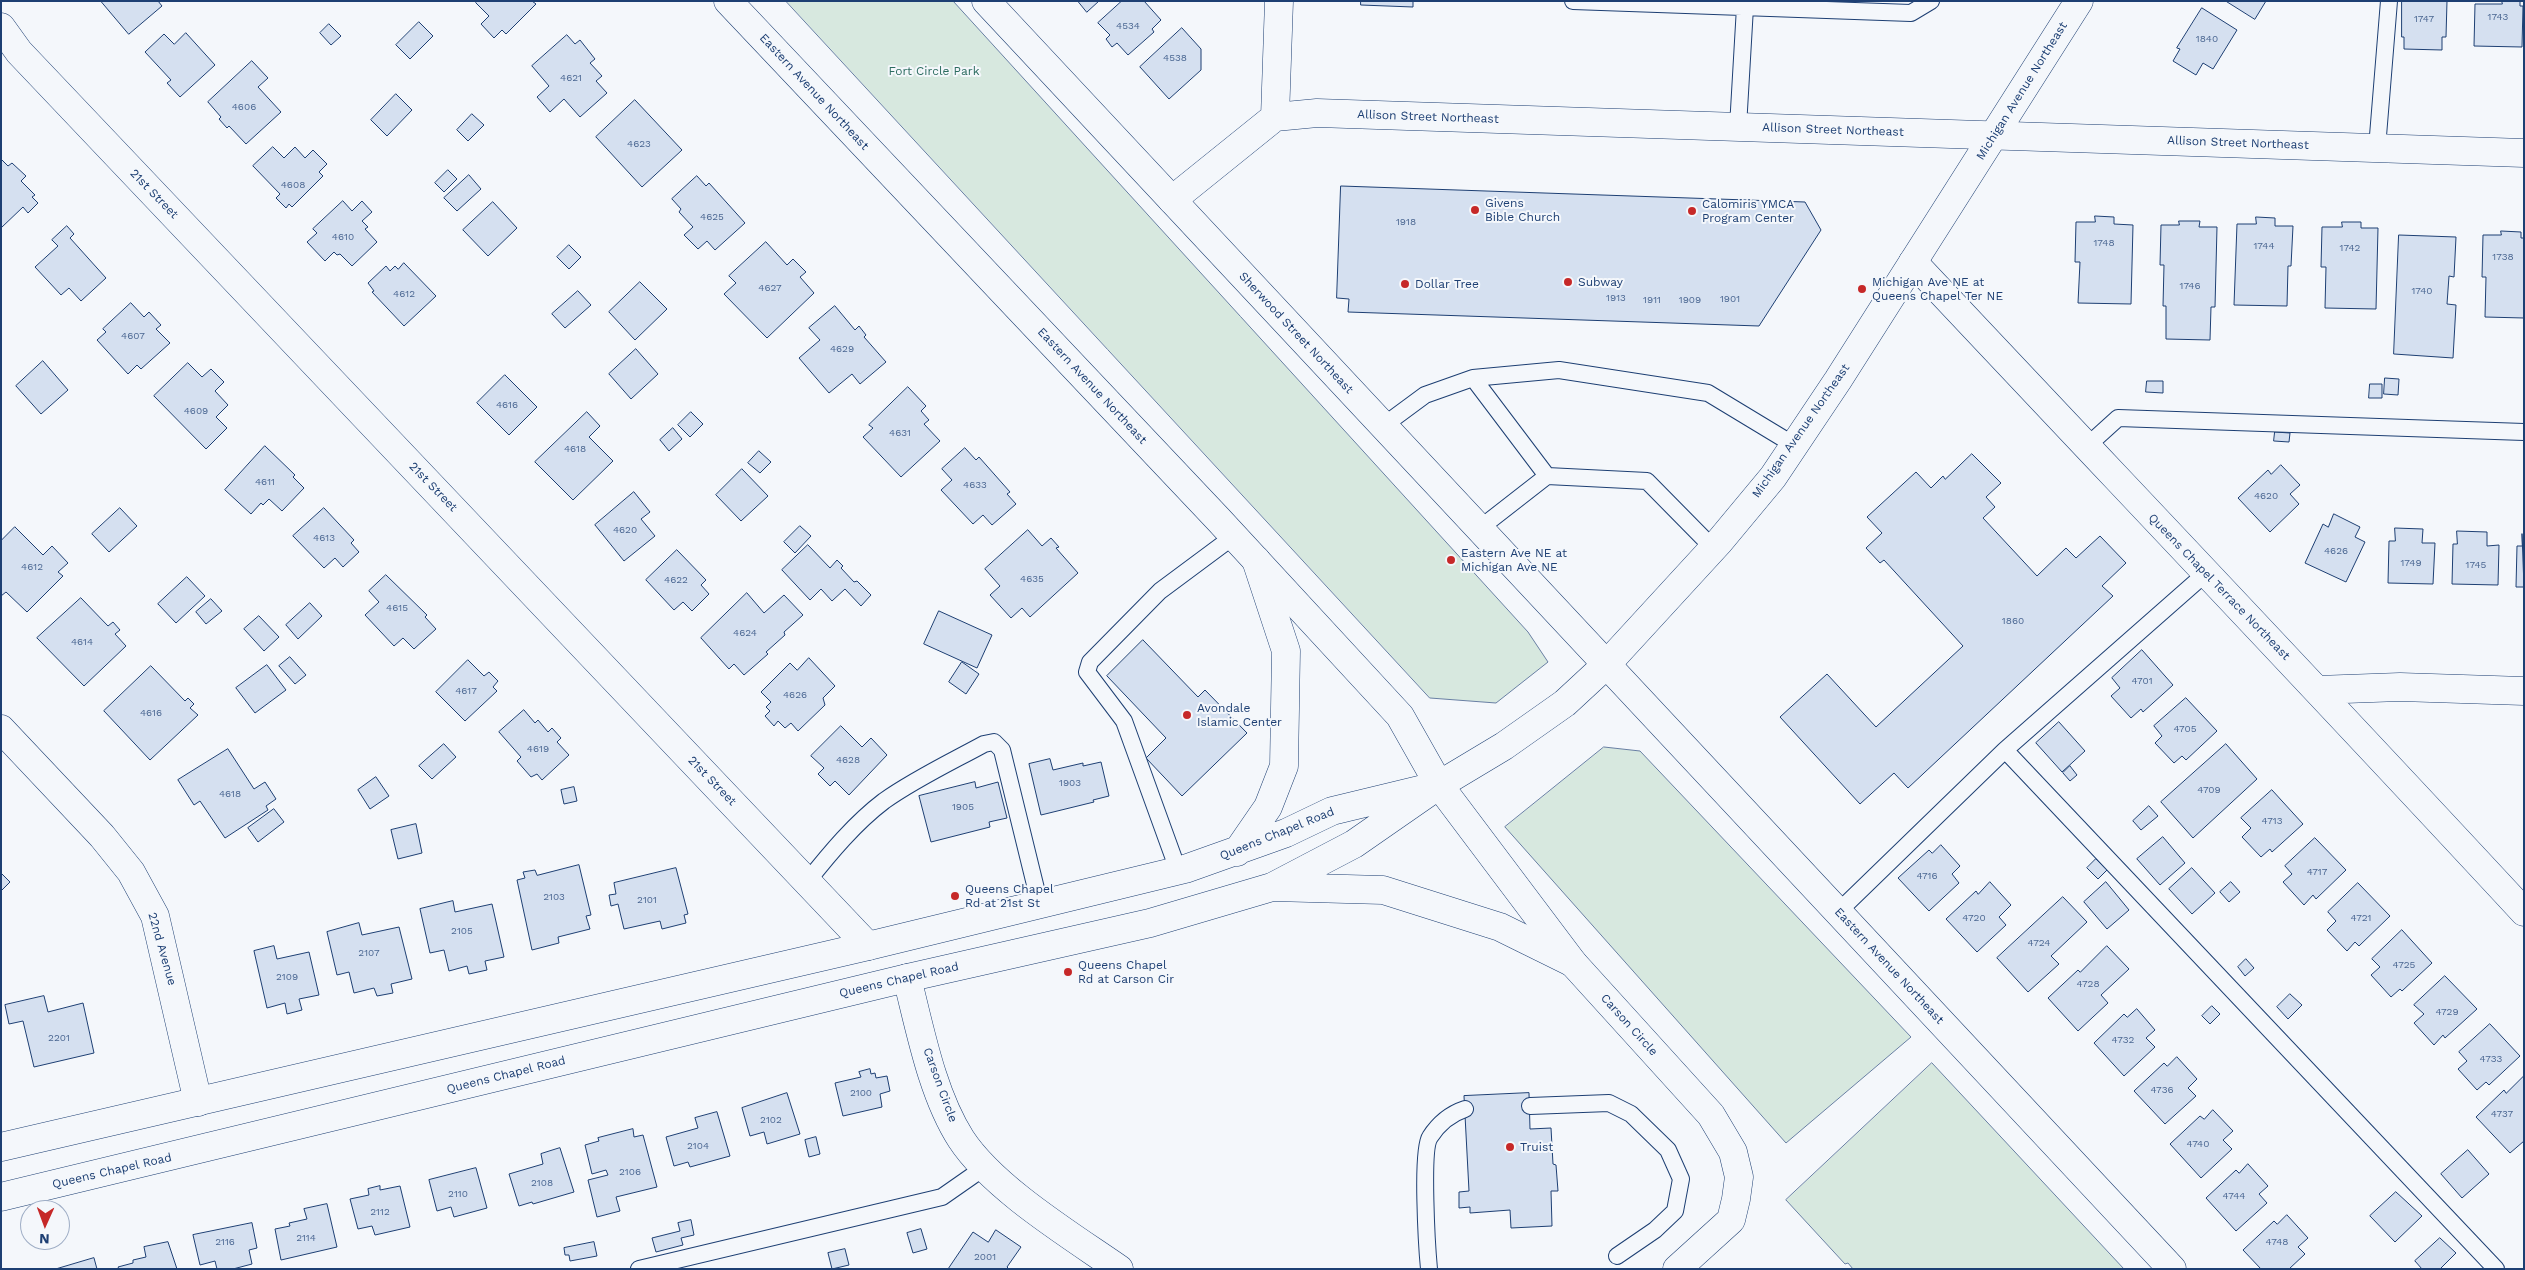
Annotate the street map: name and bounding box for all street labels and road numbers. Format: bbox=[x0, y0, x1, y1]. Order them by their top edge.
street label: Michigan Avenue Northeast bbox=[1974, 19, 2070, 163]
street label: Eastern Avenue Northeast bbox=[756, 31, 872, 153]
street label: Allison Street Northeast bbox=[1357, 107, 1499, 127]
street label: Allison Street Northeast bbox=[1762, 120, 1904, 140]
street label: Allison Street Northeast bbox=[2167, 133, 2309, 153]
street label: 21st Street bbox=[127, 166, 181, 222]
street label: Sherwood Street Northeast bbox=[1236, 269, 1356, 397]
street label: Eastern Avenue Northeast bbox=[1034, 325, 1150, 447]
street label: Michigan Avenue Northeast bbox=[1749, 361, 1853, 501]
street label: 21st Street bbox=[406, 459, 460, 515]
street label: Queens Chapel Terrace Northeast bbox=[2145, 511, 2293, 663]
street label: 21st Street bbox=[685, 753, 739, 809]
street label: Queens Chapel Road bbox=[1218, 804, 1336, 864]
street label: Eastern Avenue Northeast bbox=[1831, 905, 1947, 1027]
street label: 22nd Avenue bbox=[145, 911, 179, 987]
street label: Queens Chapel Road bbox=[838, 959, 960, 1001]
street label: Carson Circle bbox=[1598, 991, 1660, 1059]
street label: Carson Circle bbox=[920, 1046, 960, 1124]
street label: Queens Chapel Road bbox=[445, 1053, 567, 1097]
street label: Queens Chapel Road bbox=[51, 1150, 173, 1192]

